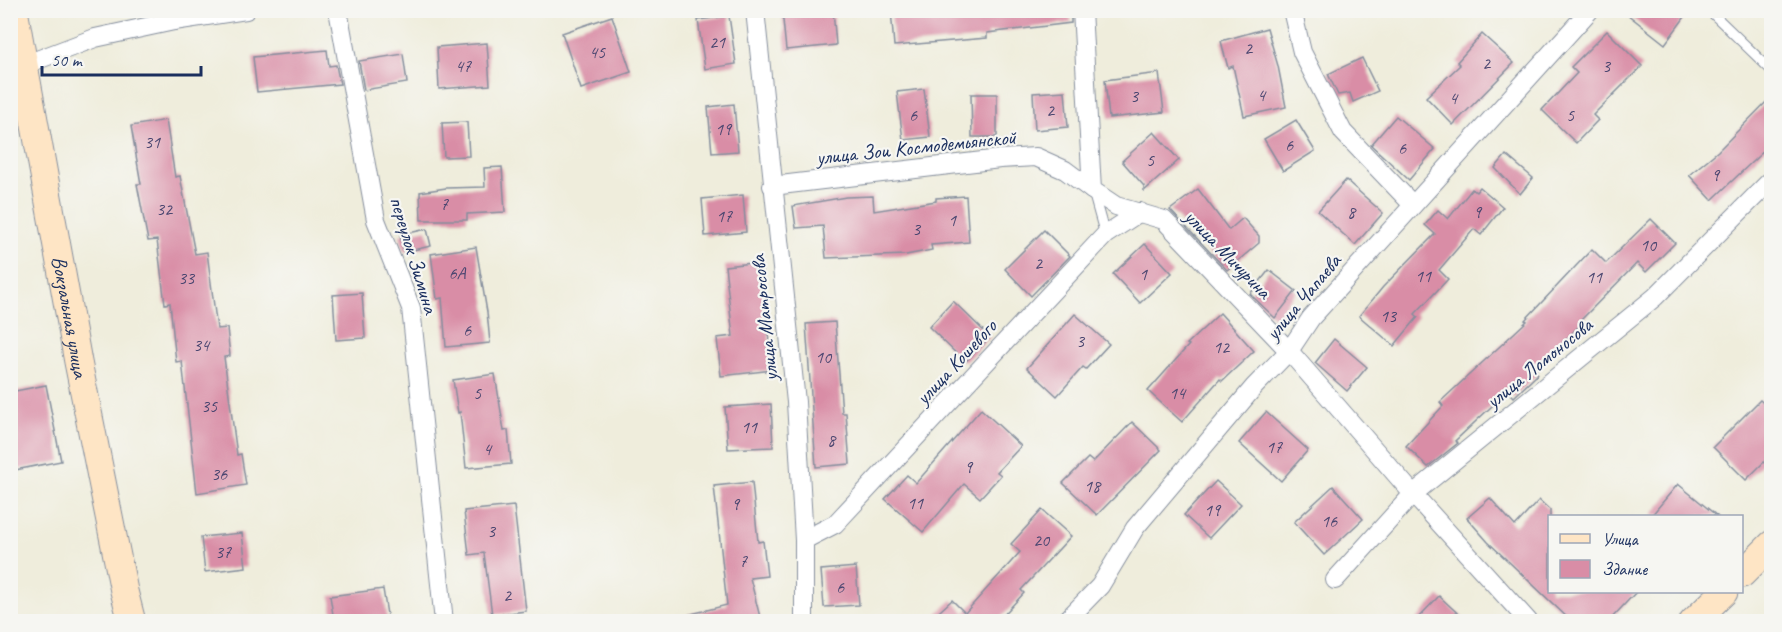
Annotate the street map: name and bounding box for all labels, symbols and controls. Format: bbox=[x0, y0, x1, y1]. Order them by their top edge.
house number: 21 bbox=[709, 31, 726, 53]
house number: 2 bbox=[1244, 37, 1254, 59]
scale bar bbox=[42, 39, 201, 77]
house number: 45 bbox=[589, 41, 606, 63]
text: 50 m bbox=[51, 49, 84, 71]
house number: 2 bbox=[1482, 52, 1492, 74]
house number: 47 bbox=[455, 55, 472, 77]
house number: 3 bbox=[1602, 55, 1612, 77]
house number: 4 bbox=[1257, 84, 1267, 106]
house number: 3 bbox=[1130, 85, 1140, 107]
house number: 4 bbox=[1449, 87, 1459, 109]
house number: 2 bbox=[1046, 99, 1056, 121]
house number: 6 bbox=[909, 104, 918, 126]
house number: 5 bbox=[1566, 104, 1575, 126]
house number: 19 bbox=[715, 118, 733, 140]
street label: улица Зои Космодемьянской bbox=[813, 123, 1018, 171]
house number: 31 bbox=[144, 131, 161, 153]
house number: 6 bbox=[1285, 134, 1294, 156]
house number: 6 bbox=[1398, 137, 1407, 159]
house number: 5 bbox=[1146, 149, 1155, 171]
house number: 9 bbox=[1711, 164, 1721, 186]
street label: переулок Зимина bbox=[384, 193, 445, 318]
house number: 7 bbox=[440, 193, 449, 215]
house number: 32 bbox=[156, 198, 174, 220]
house number: 8 bbox=[1347, 201, 1357, 223]
house number: 9 bbox=[1473, 201, 1483, 223]
street label: улица Мичурина bbox=[1178, 202, 1278, 305]
house number: 17 bbox=[716, 205, 733, 227]
house number: 1 bbox=[948, 209, 957, 231]
house number: 3 bbox=[912, 218, 922, 240]
house number: 10 bbox=[1640, 234, 1658, 256]
street label: улица Чапаева bbox=[1258, 247, 1348, 347]
street label: улица Матросова bbox=[744, 252, 784, 385]
house number: 2 bbox=[1034, 252, 1044, 274]
street label: Вокзальная улица bbox=[46, 254, 94, 382]
house number: 6А bbox=[448, 262, 467, 284]
house number: 1 bbox=[1139, 263, 1148, 285]
house number: 11 bbox=[1415, 265, 1432, 287]
house number: 11 bbox=[1586, 266, 1603, 288]
house number: 33 bbox=[178, 267, 196, 289]
house number: 13 bbox=[1380, 305, 1398, 327]
street label: улица Ломоносова bbox=[1479, 311, 1599, 415]
street label: улица Кошевого bbox=[908, 313, 1003, 412]
house number: 6 bbox=[463, 319, 472, 341]
house number: 3 bbox=[1076, 330, 1086, 352]
house number: 34 bbox=[193, 334, 211, 356]
house number: 12 bbox=[1213, 336, 1231, 358]
house number: 10 bbox=[815, 346, 833, 368]
house number: 5 bbox=[473, 382, 482, 404]
house number: 14 bbox=[1169, 382, 1187, 404]
house number: 35 bbox=[201, 395, 218, 417]
house number: 11 bbox=[741, 416, 758, 438]
house number: 8 bbox=[827, 429, 837, 451]
house number: 17 bbox=[1266, 436, 1283, 458]
house number: 4 bbox=[483, 438, 493, 460]
house number: 9 bbox=[964, 456, 974, 478]
house number: 36 bbox=[211, 463, 228, 485]
house number: 18 bbox=[1084, 475, 1102, 497]
house number: 11 bbox=[907, 492, 924, 514]
house number: 9 bbox=[731, 493, 741, 515]
house number: 19 bbox=[1204, 499, 1222, 521]
house number: 16 bbox=[1321, 510, 1338, 532]
legend bbox=[1548, 515, 1743, 593]
house number: 3 bbox=[487, 520, 497, 542]
text: Улица bbox=[1602, 528, 1639, 550]
house number: 20 bbox=[1033, 529, 1051, 551]
house number: 37 bbox=[215, 541, 232, 563]
house number: 7 bbox=[739, 550, 748, 572]
text: Здание bbox=[1602, 558, 1648, 580]
house number: 6 bbox=[836, 576, 845, 598]
house number: 2 bbox=[503, 584, 513, 606]

